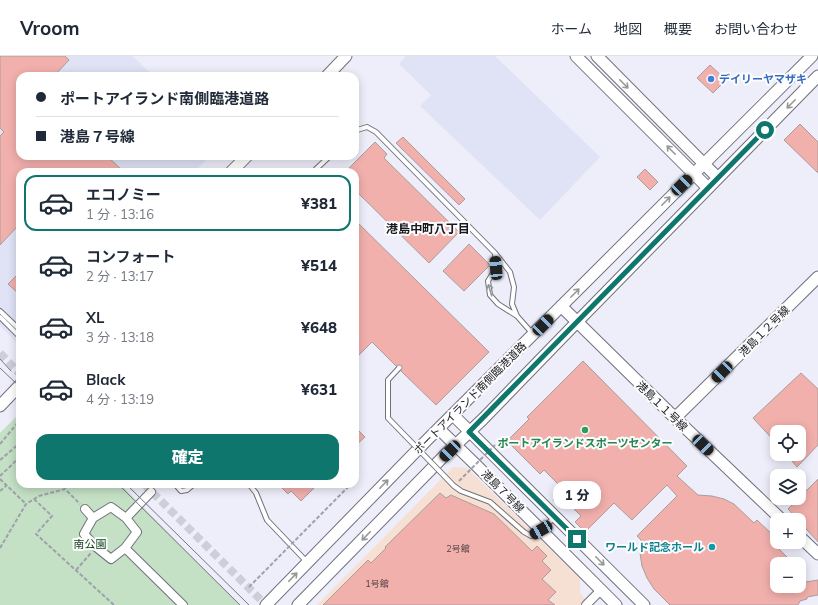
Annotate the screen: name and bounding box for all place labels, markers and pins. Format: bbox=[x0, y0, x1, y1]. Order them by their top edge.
place label: デイリーヤマザキ bbox=[719, 72, 807, 86]
marker: デイリーヤマザキ bbox=[706, 74, 716, 84]
marker: ポートアイランドスポーツセンター bbox=[580, 425, 590, 435]
place label: ポートアイランドスポーツセンター bbox=[497, 436, 673, 450]
place label: ワールド記念ホール bbox=[605, 540, 704, 554]
marker: ワールド記念ホール bbox=[707, 542, 717, 552]

